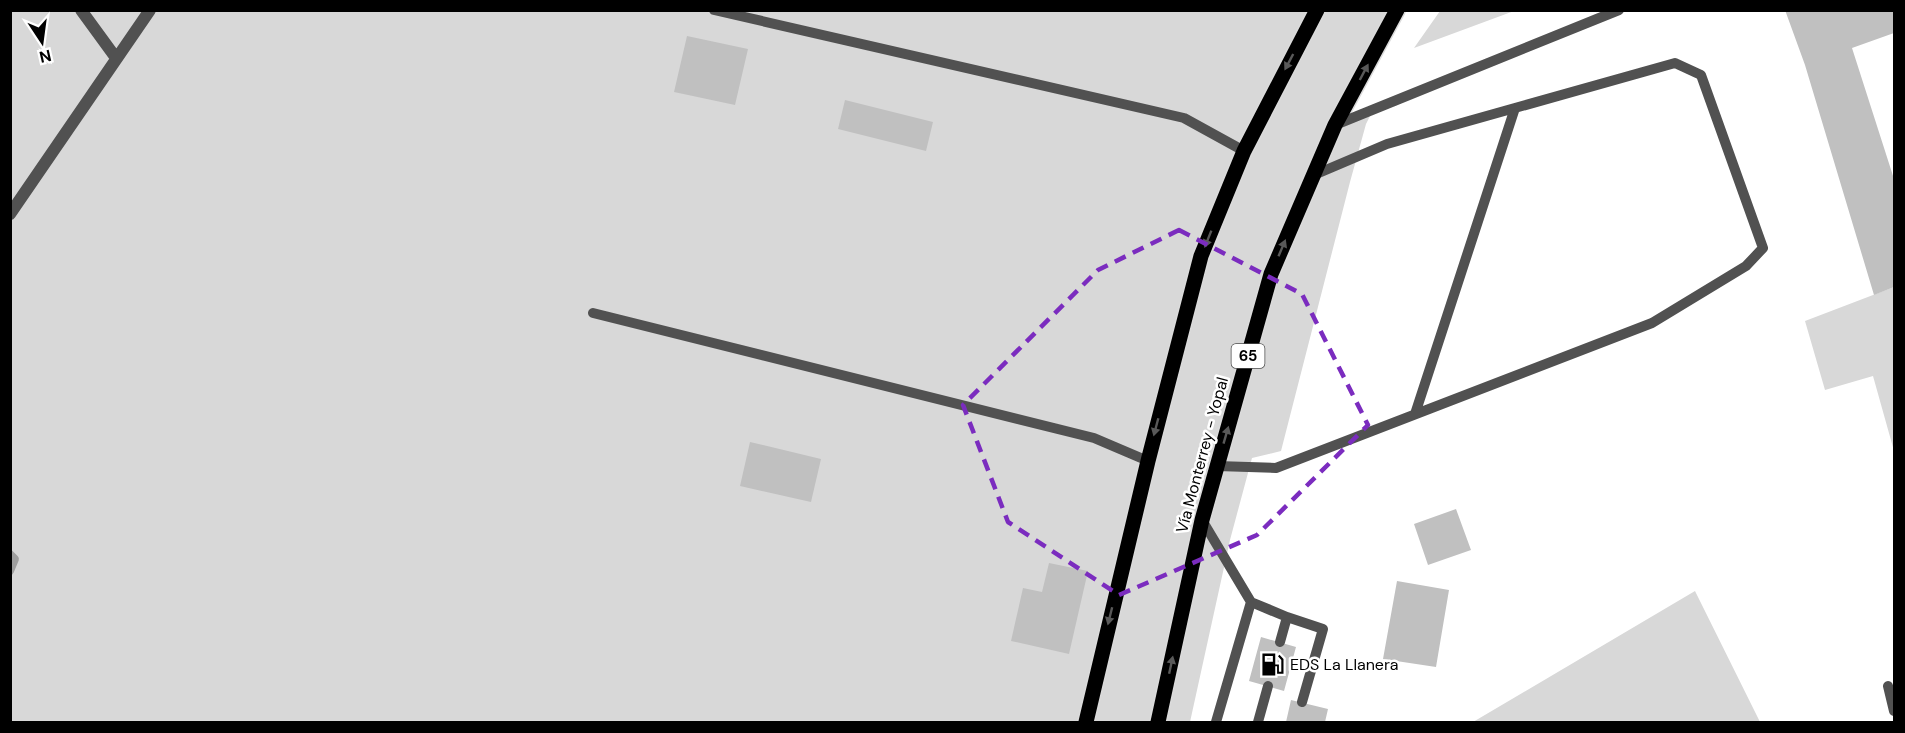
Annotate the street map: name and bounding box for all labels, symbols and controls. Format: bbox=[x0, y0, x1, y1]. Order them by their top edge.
north arrow bbox=[12, 12, 72, 72]
text: N bbox=[37, 45, 53, 68]
one-way arrow bbox=[1284, 54, 1294, 71]
one-way arrow bbox=[1359, 63, 1369, 80]
one-way arrow bbox=[1203, 230, 1212, 248]
one-way arrow bbox=[1277, 239, 1287, 257]
road number: 65 bbox=[1232, 344, 1264, 368]
street label: Vía Monterrey - Yopal bbox=[1171, 375, 1233, 535]
one-way arrow bbox=[1151, 418, 1161, 436]
one-way arrow bbox=[1222, 426, 1231, 444]
one-way arrow bbox=[1104, 607, 1114, 626]
fuel station icon: EDS La Llanera bbox=[1259, 651, 1285, 677]
place label: EDS La Llanera bbox=[1290, 654, 1399, 675]
one-way arrow bbox=[1167, 656, 1176, 675]

